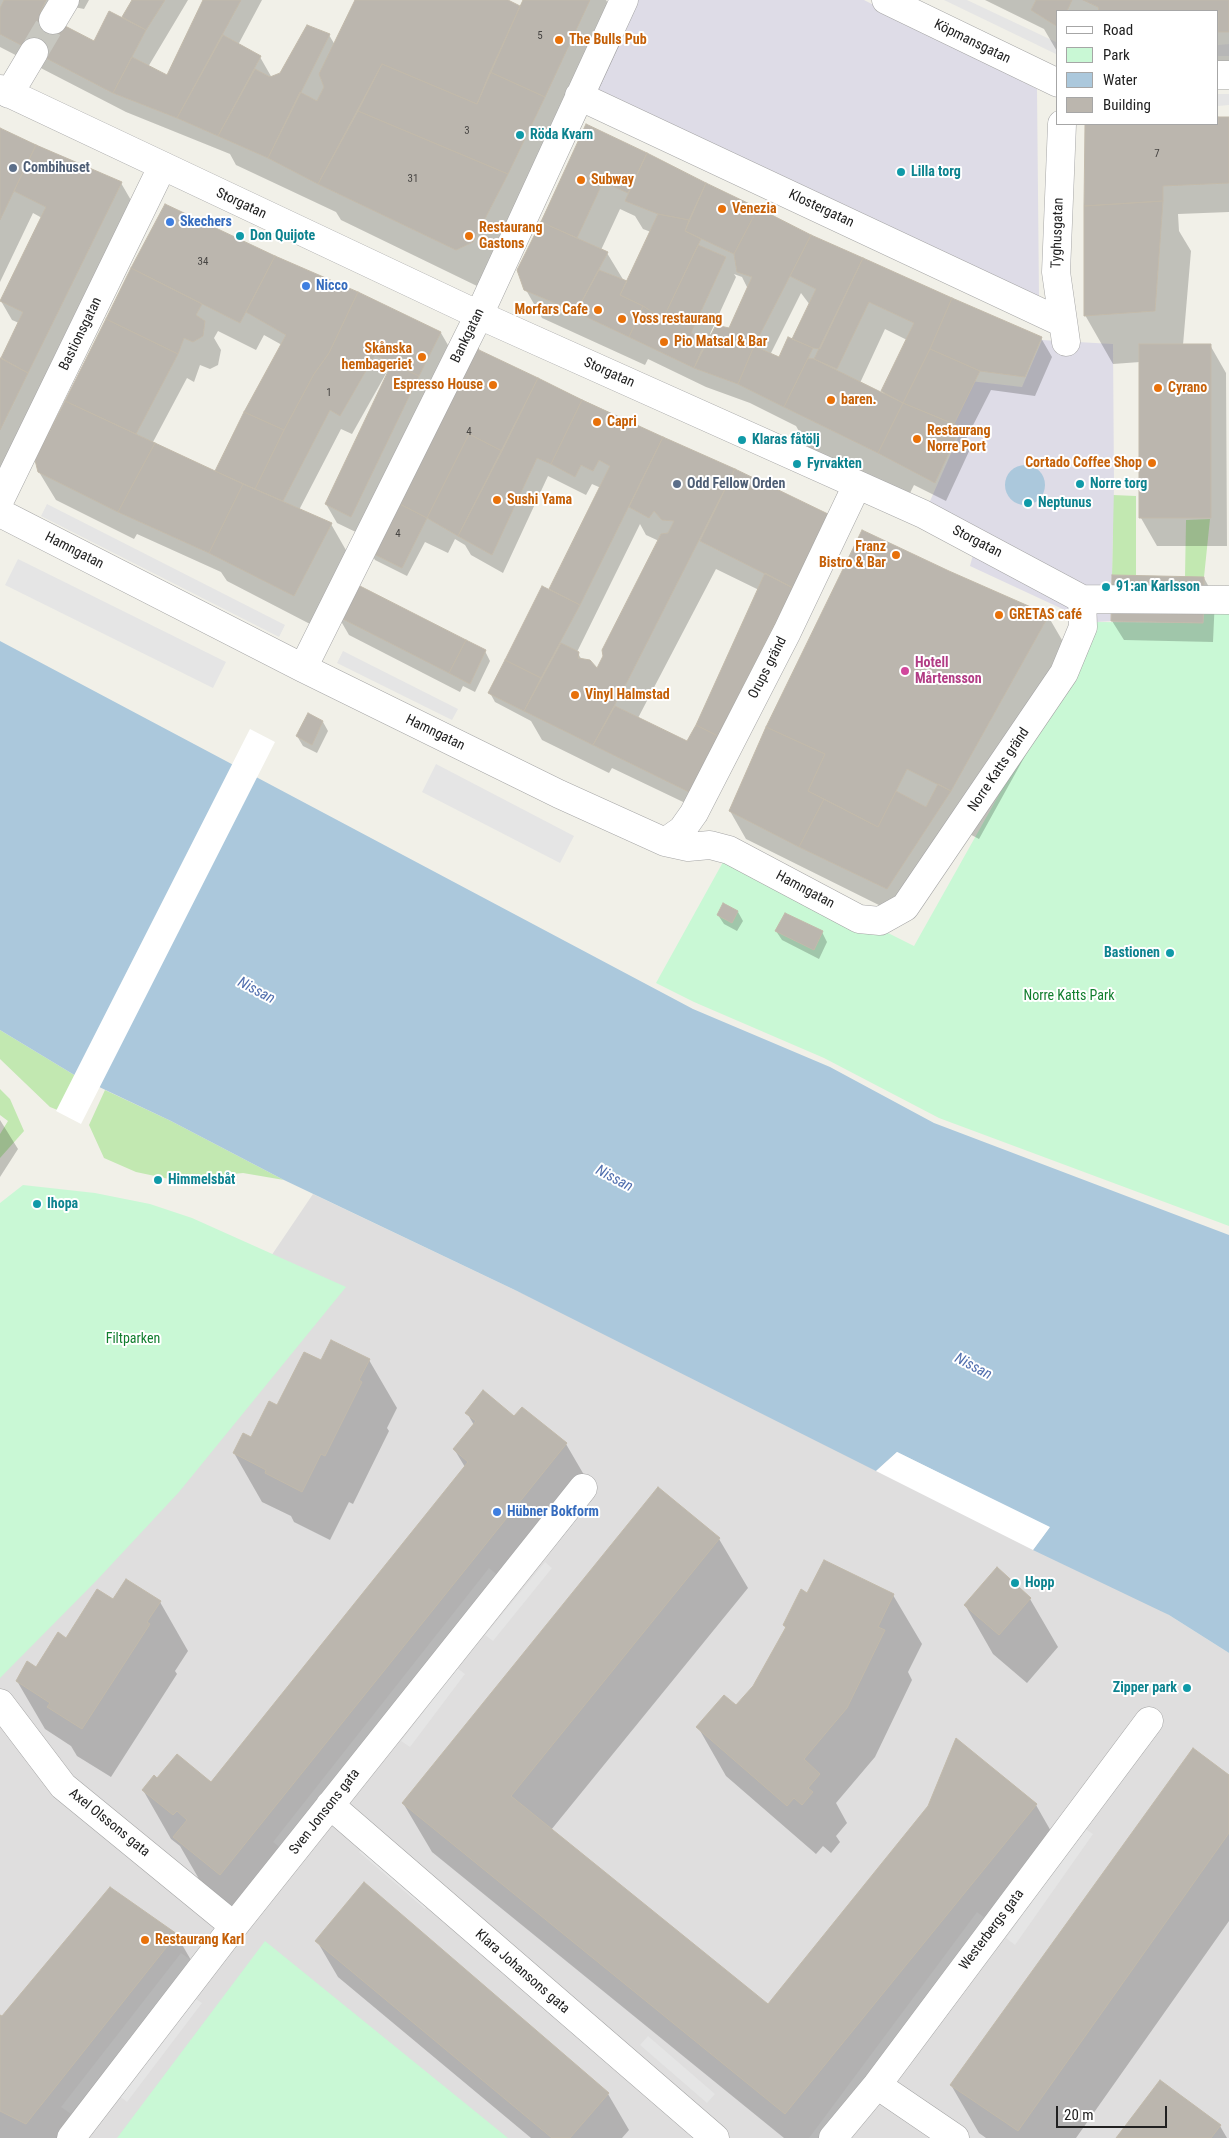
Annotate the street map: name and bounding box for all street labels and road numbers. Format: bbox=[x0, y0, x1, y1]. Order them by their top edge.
street label: Köpmansgatan bbox=[931, 16, 1013, 68]
street label: Storgatan bbox=[213, 185, 269, 223]
street label: Klostergatan bbox=[786, 187, 856, 231]
street label: Tyghusgatan bbox=[1048, 197, 1068, 269]
street label: Bastionsgatan bbox=[56, 295, 106, 373]
street label: Bankgatan bbox=[448, 306, 488, 366]
street label: Storgatan bbox=[581, 354, 637, 392]
street label: Storgatan bbox=[949, 522, 1005, 562]
street label: Hamngatan bbox=[42, 529, 106, 573]
street label: Orups gränd bbox=[745, 634, 791, 702]
street label: Hamngatan bbox=[403, 711, 467, 755]
street label: Norre Katts gränd bbox=[965, 725, 1033, 815]
street label: Hamngatan bbox=[773, 868, 837, 912]
street label: Sven Jonsons gata bbox=[286, 1766, 364, 1858]
street label: Axel Olssons gata bbox=[65, 1785, 153, 1861]
street label: Westerbergs gata bbox=[956, 1886, 1028, 1974]
street label: Klara Johansons gata bbox=[471, 1926, 573, 2018]

